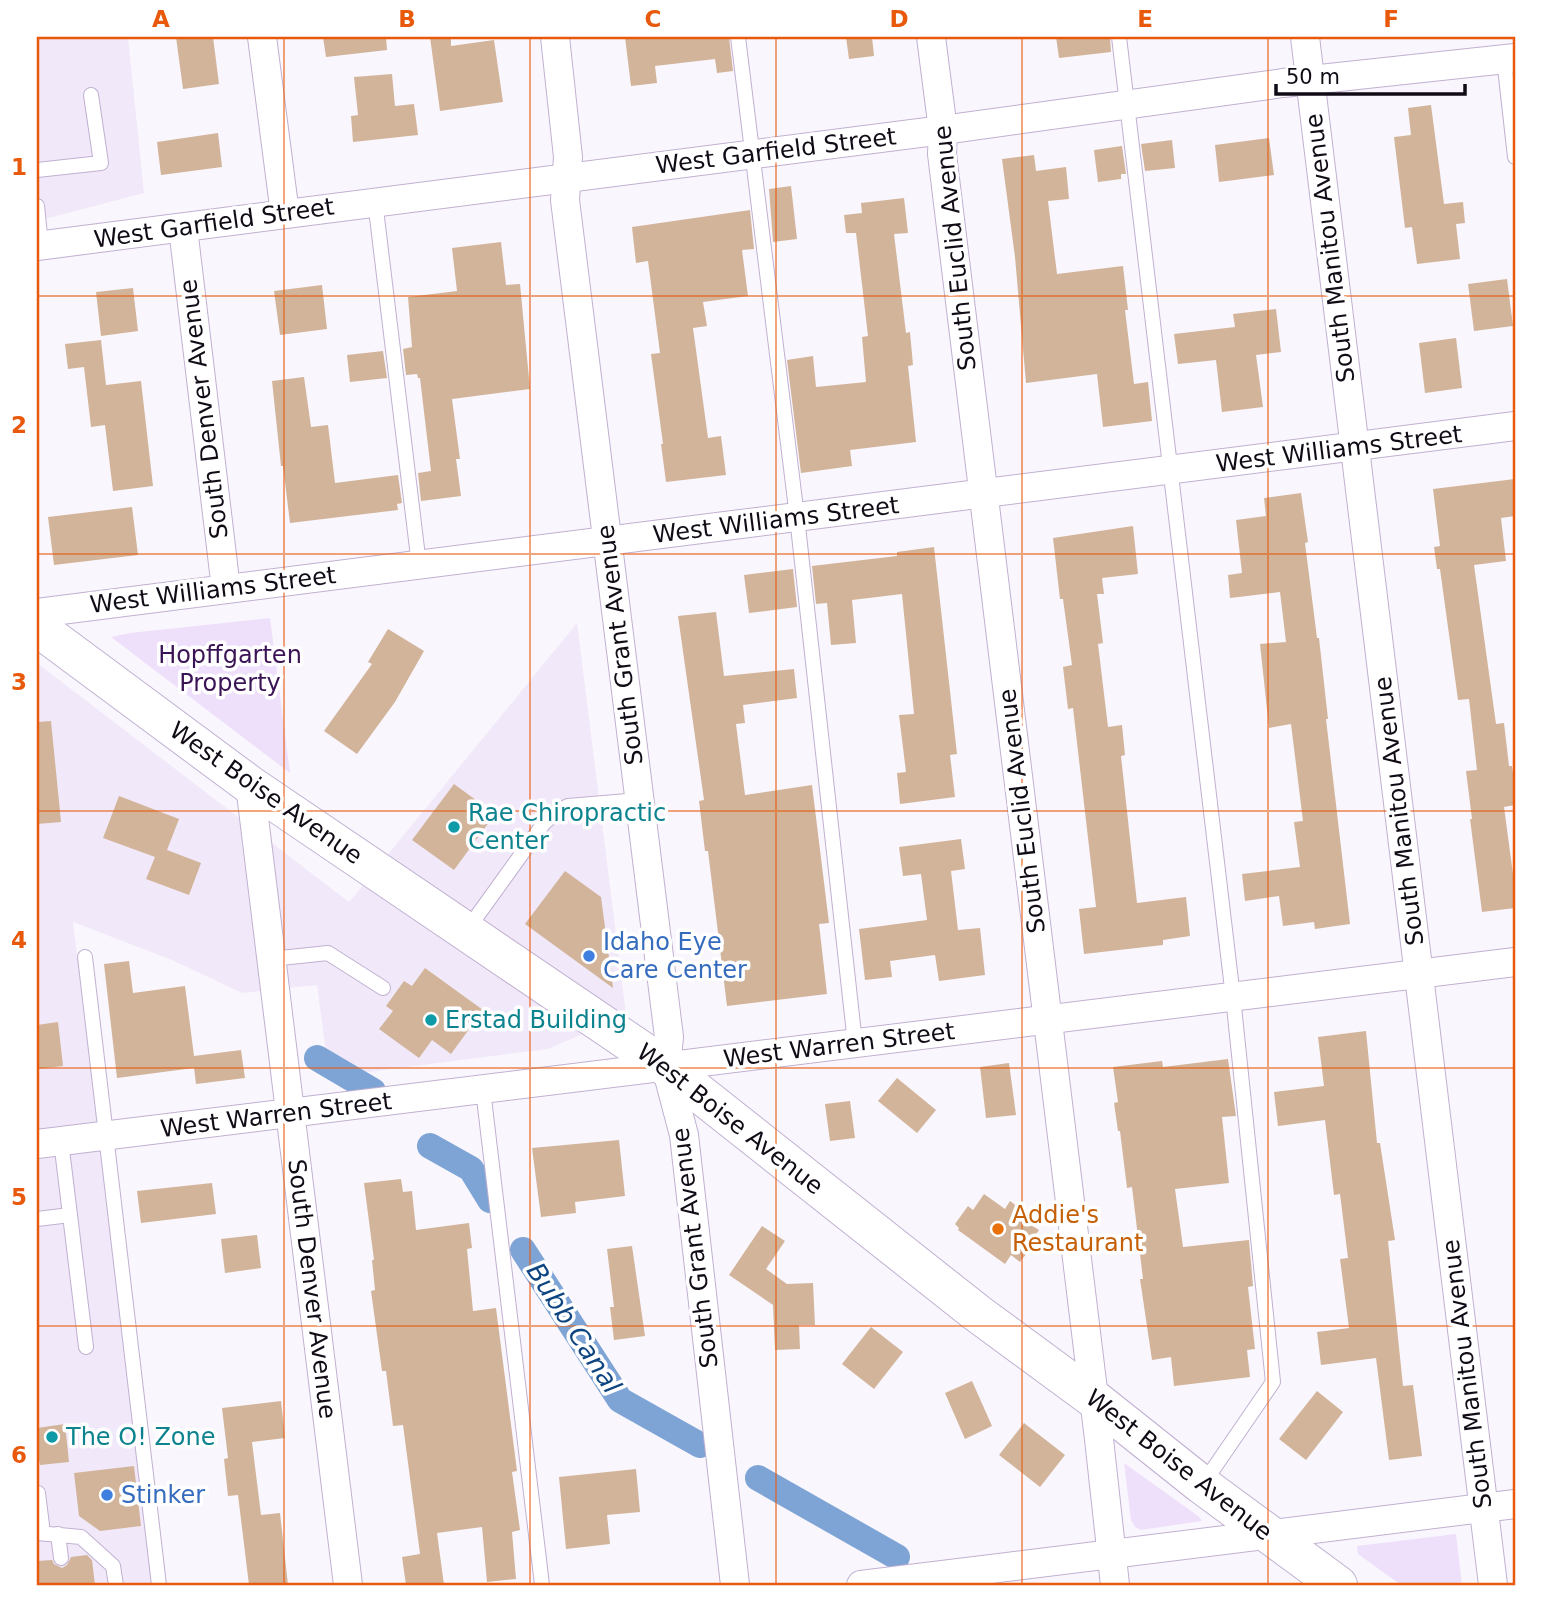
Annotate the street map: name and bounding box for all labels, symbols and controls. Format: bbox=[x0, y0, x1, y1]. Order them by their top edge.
text: A bbox=[152, 6, 170, 32]
text: B bbox=[398, 6, 416, 32]
text: C bbox=[645, 6, 661, 32]
text: D bbox=[889, 6, 909, 32]
text: E bbox=[1137, 6, 1153, 32]
text: F bbox=[1383, 6, 1399, 32]
scale bar bbox=[1276, 52, 1464, 96]
text: 50 m bbox=[1286, 65, 1340, 89]
street label: South Manitou Avenue bbox=[1300, 112, 1360, 384]
street label: West Garfield Street bbox=[654, 122, 898, 180]
street label: South Euclid Avenue bbox=[928, 124, 982, 372]
text: 1 bbox=[11, 154, 27, 180]
street label: West Garfield Street bbox=[92, 192, 336, 254]
street label: South Denver Avenue bbox=[174, 278, 234, 540]
text: 2 bbox=[11, 412, 27, 438]
street label: West Williams Street bbox=[1214, 420, 1464, 478]
street label: West Williams Street bbox=[651, 491, 901, 549]
street label: South Grant Avenue bbox=[591, 523, 649, 767]
street label: West Williams Street bbox=[88, 561, 338, 619]
park label: Hopffgarten Property bbox=[158, 641, 302, 697]
text: 3 bbox=[11, 669, 27, 695]
street label: South Manitou Avenue bbox=[1369, 675, 1429, 947]
street label: South Euclid Avenue bbox=[993, 687, 1051, 935]
street label: West Boise Avenue bbox=[164, 716, 368, 870]
place label: Rae Chiropractic Center bbox=[468, 799, 666, 855]
marker: Rae Chiropractic Center bbox=[446, 819, 462, 835]
text: 4 bbox=[11, 927, 27, 953]
place label: Idaho Eye Care Center bbox=[603, 928, 747, 984]
marker: Idaho Eye Care Center bbox=[581, 948, 597, 964]
place label: Erstad Building bbox=[445, 1006, 627, 1034]
marker: Erstad Building bbox=[423, 1012, 439, 1028]
street label: West Warren Street bbox=[722, 1017, 956, 1073]
street label: West Boise Avenue bbox=[631, 1038, 829, 1200]
street label: West Warren Street bbox=[159, 1087, 393, 1143]
street label: South Grant Avenue bbox=[666, 1126, 724, 1370]
street label: South Denver Avenue bbox=[282, 1158, 342, 1420]
text: 5 bbox=[11, 1184, 27, 1210]
place label: Addie's Restaurant bbox=[1012, 1201, 1143, 1257]
marker: Addie's Restaurant bbox=[990, 1221, 1006, 1237]
street label: South Manitou Avenue bbox=[1437, 1238, 1497, 1510]
water label: Bubb Canal bbox=[521, 1257, 628, 1399]
street label: West Boise Avenue bbox=[1080, 1384, 1278, 1546]
place label: The O! Zone bbox=[65, 1423, 216, 1451]
marker: The O! Zone bbox=[44, 1429, 60, 1445]
text: 6 bbox=[11, 1442, 27, 1468]
place label: Stinker bbox=[121, 1481, 205, 1509]
marker: Stinker bbox=[99, 1487, 115, 1503]

